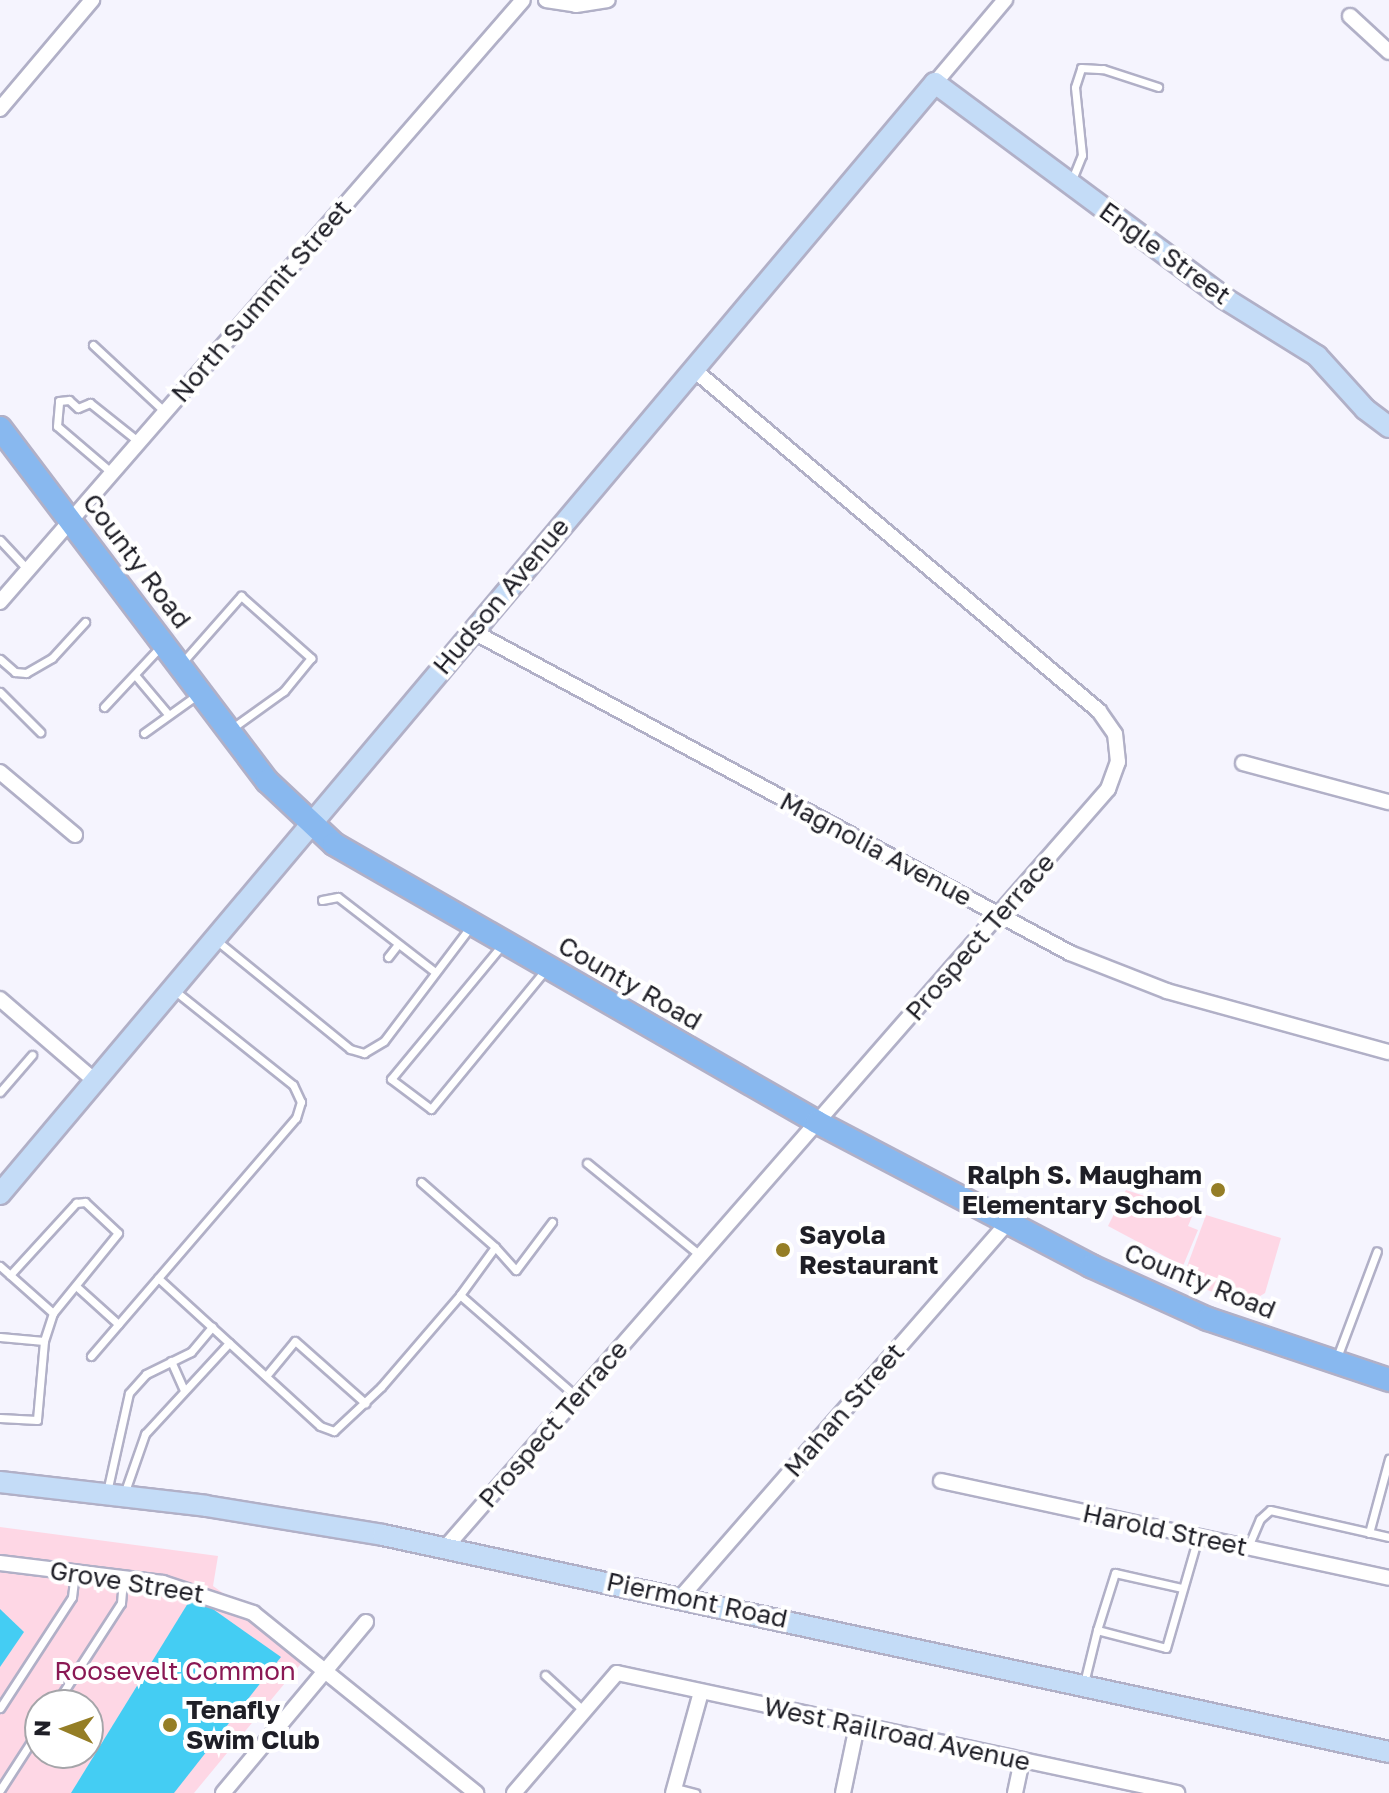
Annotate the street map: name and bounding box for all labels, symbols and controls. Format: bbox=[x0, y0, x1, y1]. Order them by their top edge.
street label: North Summit Street bbox=[165, 193, 357, 409]
street label: Engle Street bbox=[1093, 195, 1237, 311]
street label: County Road bbox=[76, 488, 198, 634]
street label: Hudson Avenue bbox=[426, 511, 576, 681]
street label: Magnolia Avenue bbox=[775, 785, 977, 913]
street label: Prospect Terrace bbox=[899, 847, 1061, 1027]
street label: County Road bbox=[553, 929, 707, 1037]
place label: Ralph S. Maugham Elementary School bbox=[962, 1159, 1202, 1220]
marker: Ralph S. Maugham Elementary School bbox=[1209, 1181, 1227, 1199]
place label: Sayola Restaurant bbox=[799, 1219, 938, 1280]
street label: County Road bbox=[1120, 1236, 1280, 1326]
marker: Sayola Restaurant bbox=[774, 1241, 792, 1259]
street label: Prospect Terrace bbox=[472, 1334, 634, 1514]
street label: Mahan Street bbox=[777, 1337, 911, 1483]
street label: Harold Street bbox=[1080, 1497, 1250, 1563]
street label: Grove Street bbox=[48, 1554, 206, 1610]
street label: Piermont Road bbox=[604, 1566, 790, 1634]
park label: Roosevelt Common bbox=[54, 1655, 296, 1687]
north arrow bbox=[24, 1689, 104, 1769]
street label: West Railroad Avenue bbox=[761, 1691, 1033, 1777]
place label: Tenafly Swim Club bbox=[186, 1694, 320, 1756]
marker: Tenafly Swim Club bbox=[161, 1716, 179, 1734]
text: N bbox=[28, 1719, 55, 1737]

